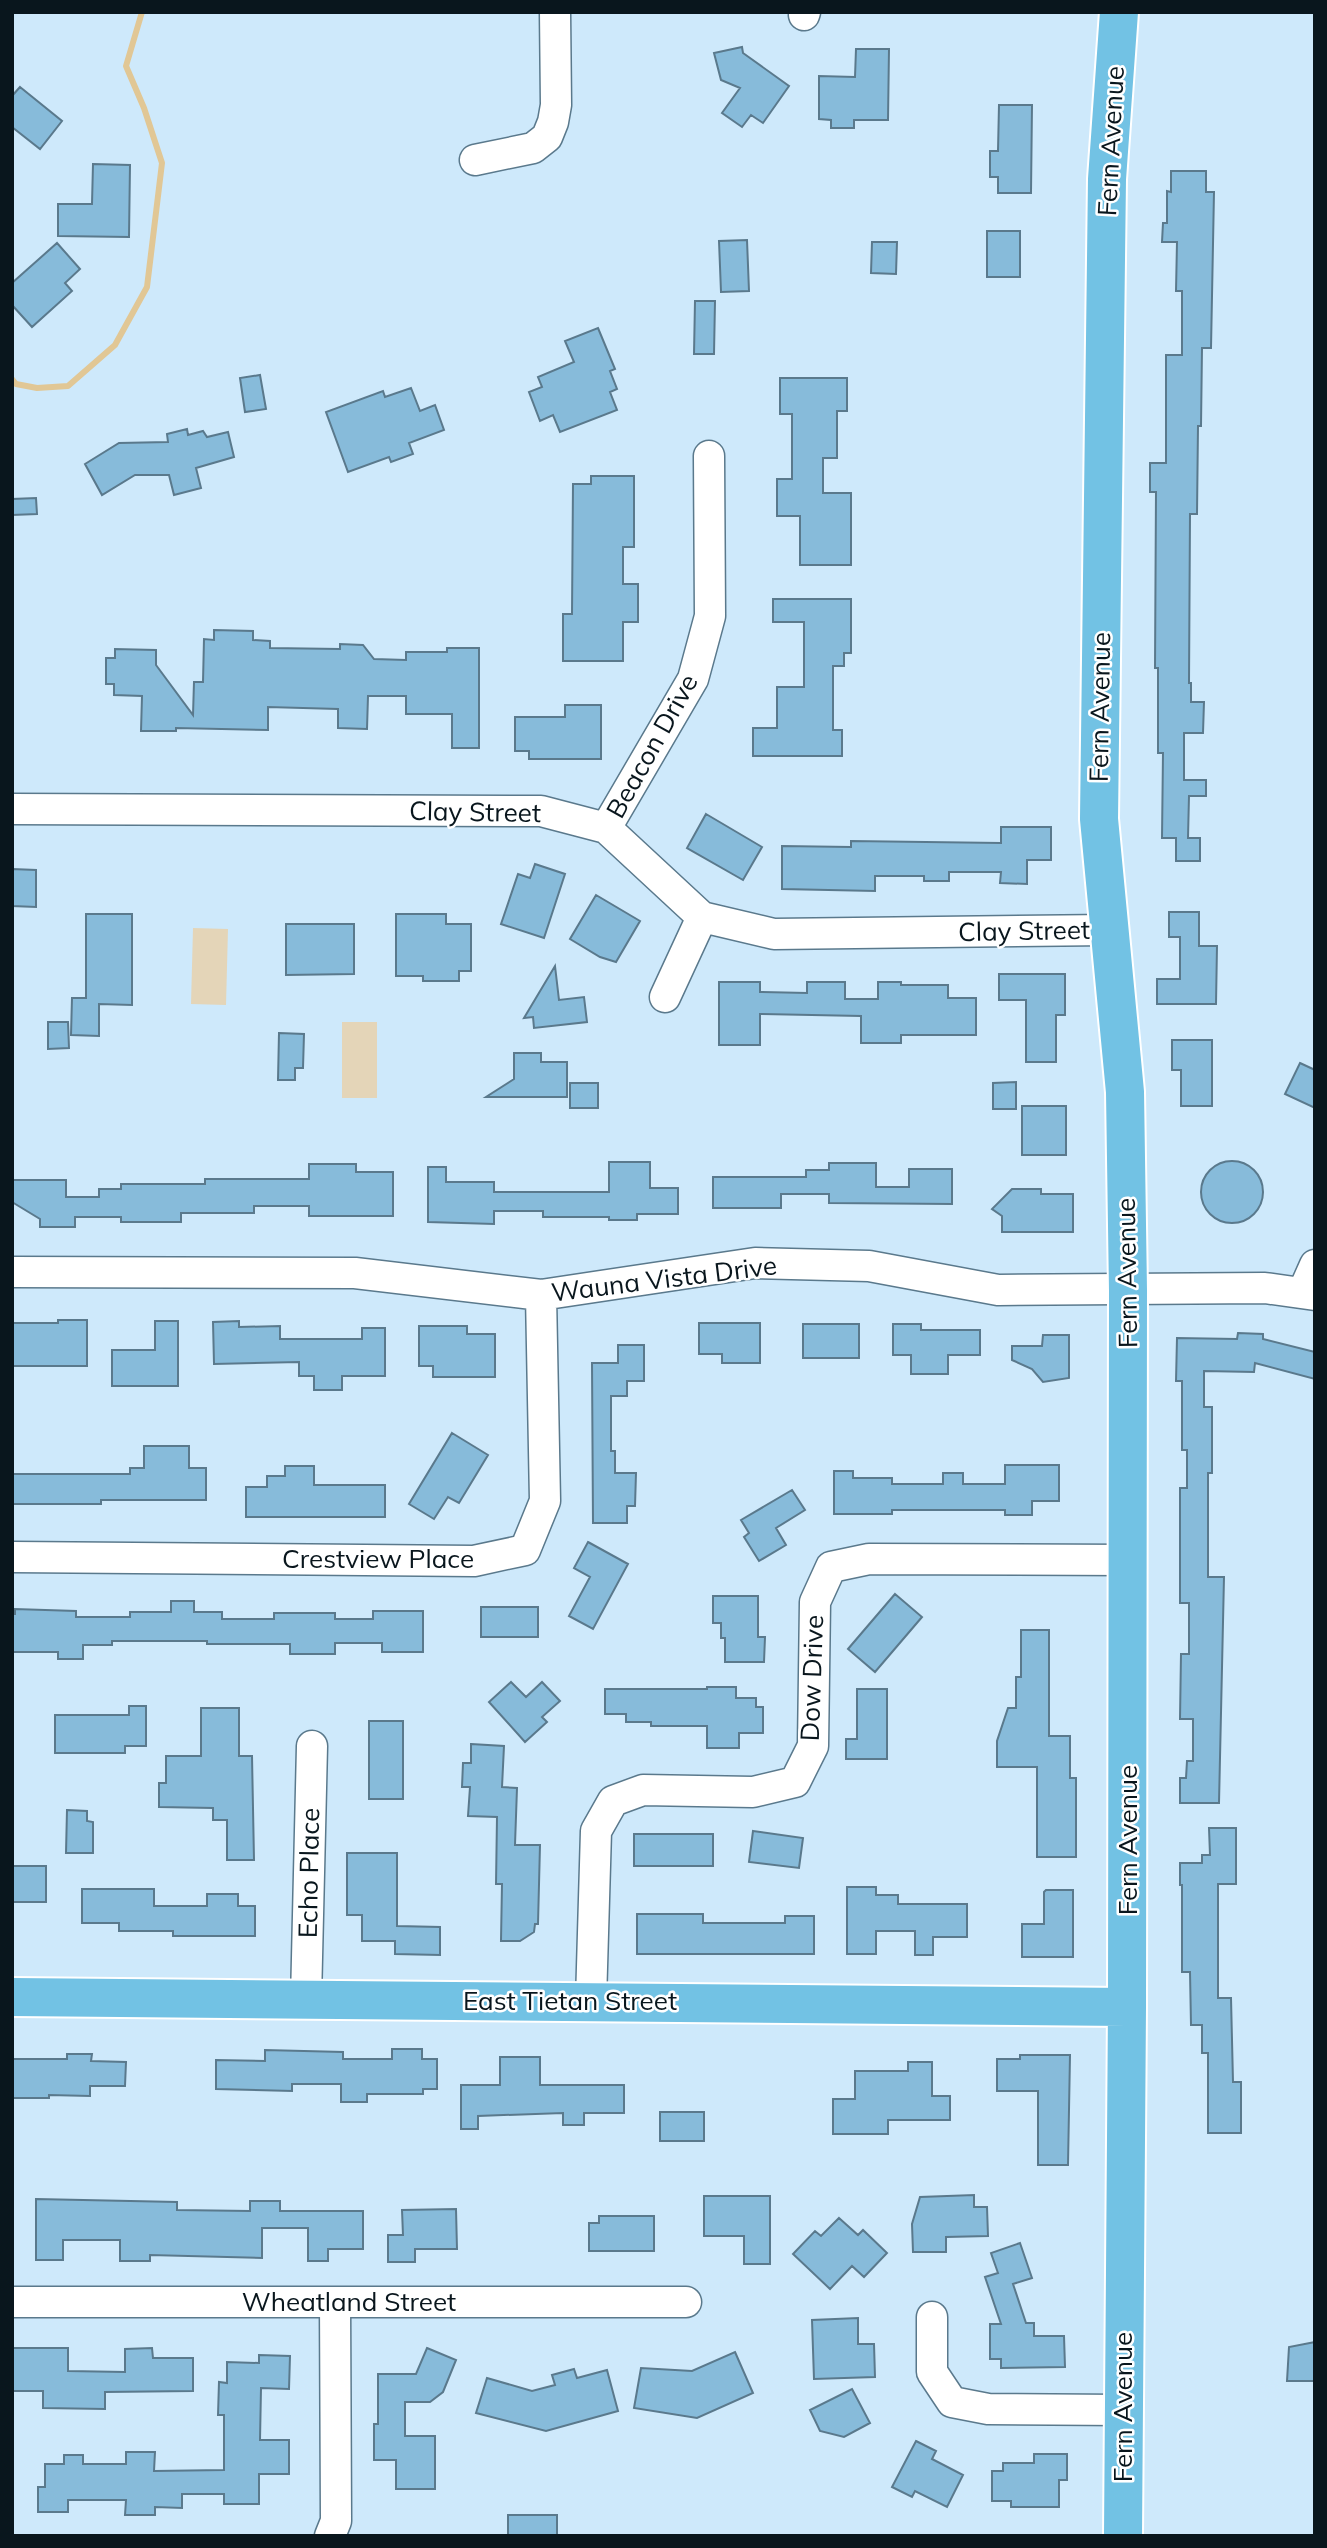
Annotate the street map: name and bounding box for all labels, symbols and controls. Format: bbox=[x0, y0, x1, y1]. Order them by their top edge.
street label: Fern Avenue bbox=[1090, 65, 1131, 217]
street label: Fern Avenue bbox=[1082, 632, 1117, 782]
street label: Beacon Drive bbox=[598, 668, 705, 824]
street label: Clay Street bbox=[409, 794, 541, 829]
street label: Clay Street bbox=[958, 913, 1090, 948]
street label: Fern Avenue bbox=[1109, 1198, 1144, 1348]
street label: Wauna Vista Drive bbox=[549, 1248, 779, 1309]
street label: Crestview Place bbox=[282, 1542, 474, 1575]
street label: Dow Drive bbox=[793, 1614, 830, 1742]
street label: Fern Avenue bbox=[1111, 1765, 1144, 1915]
street label: Echo Place bbox=[291, 1808, 326, 1938]
street label: East Tietan Street bbox=[463, 1984, 677, 2017]
street label: Wheatland Street bbox=[242, 2285, 456, 2318]
street label: Fern Avenue bbox=[1106, 2332, 1139, 2482]

